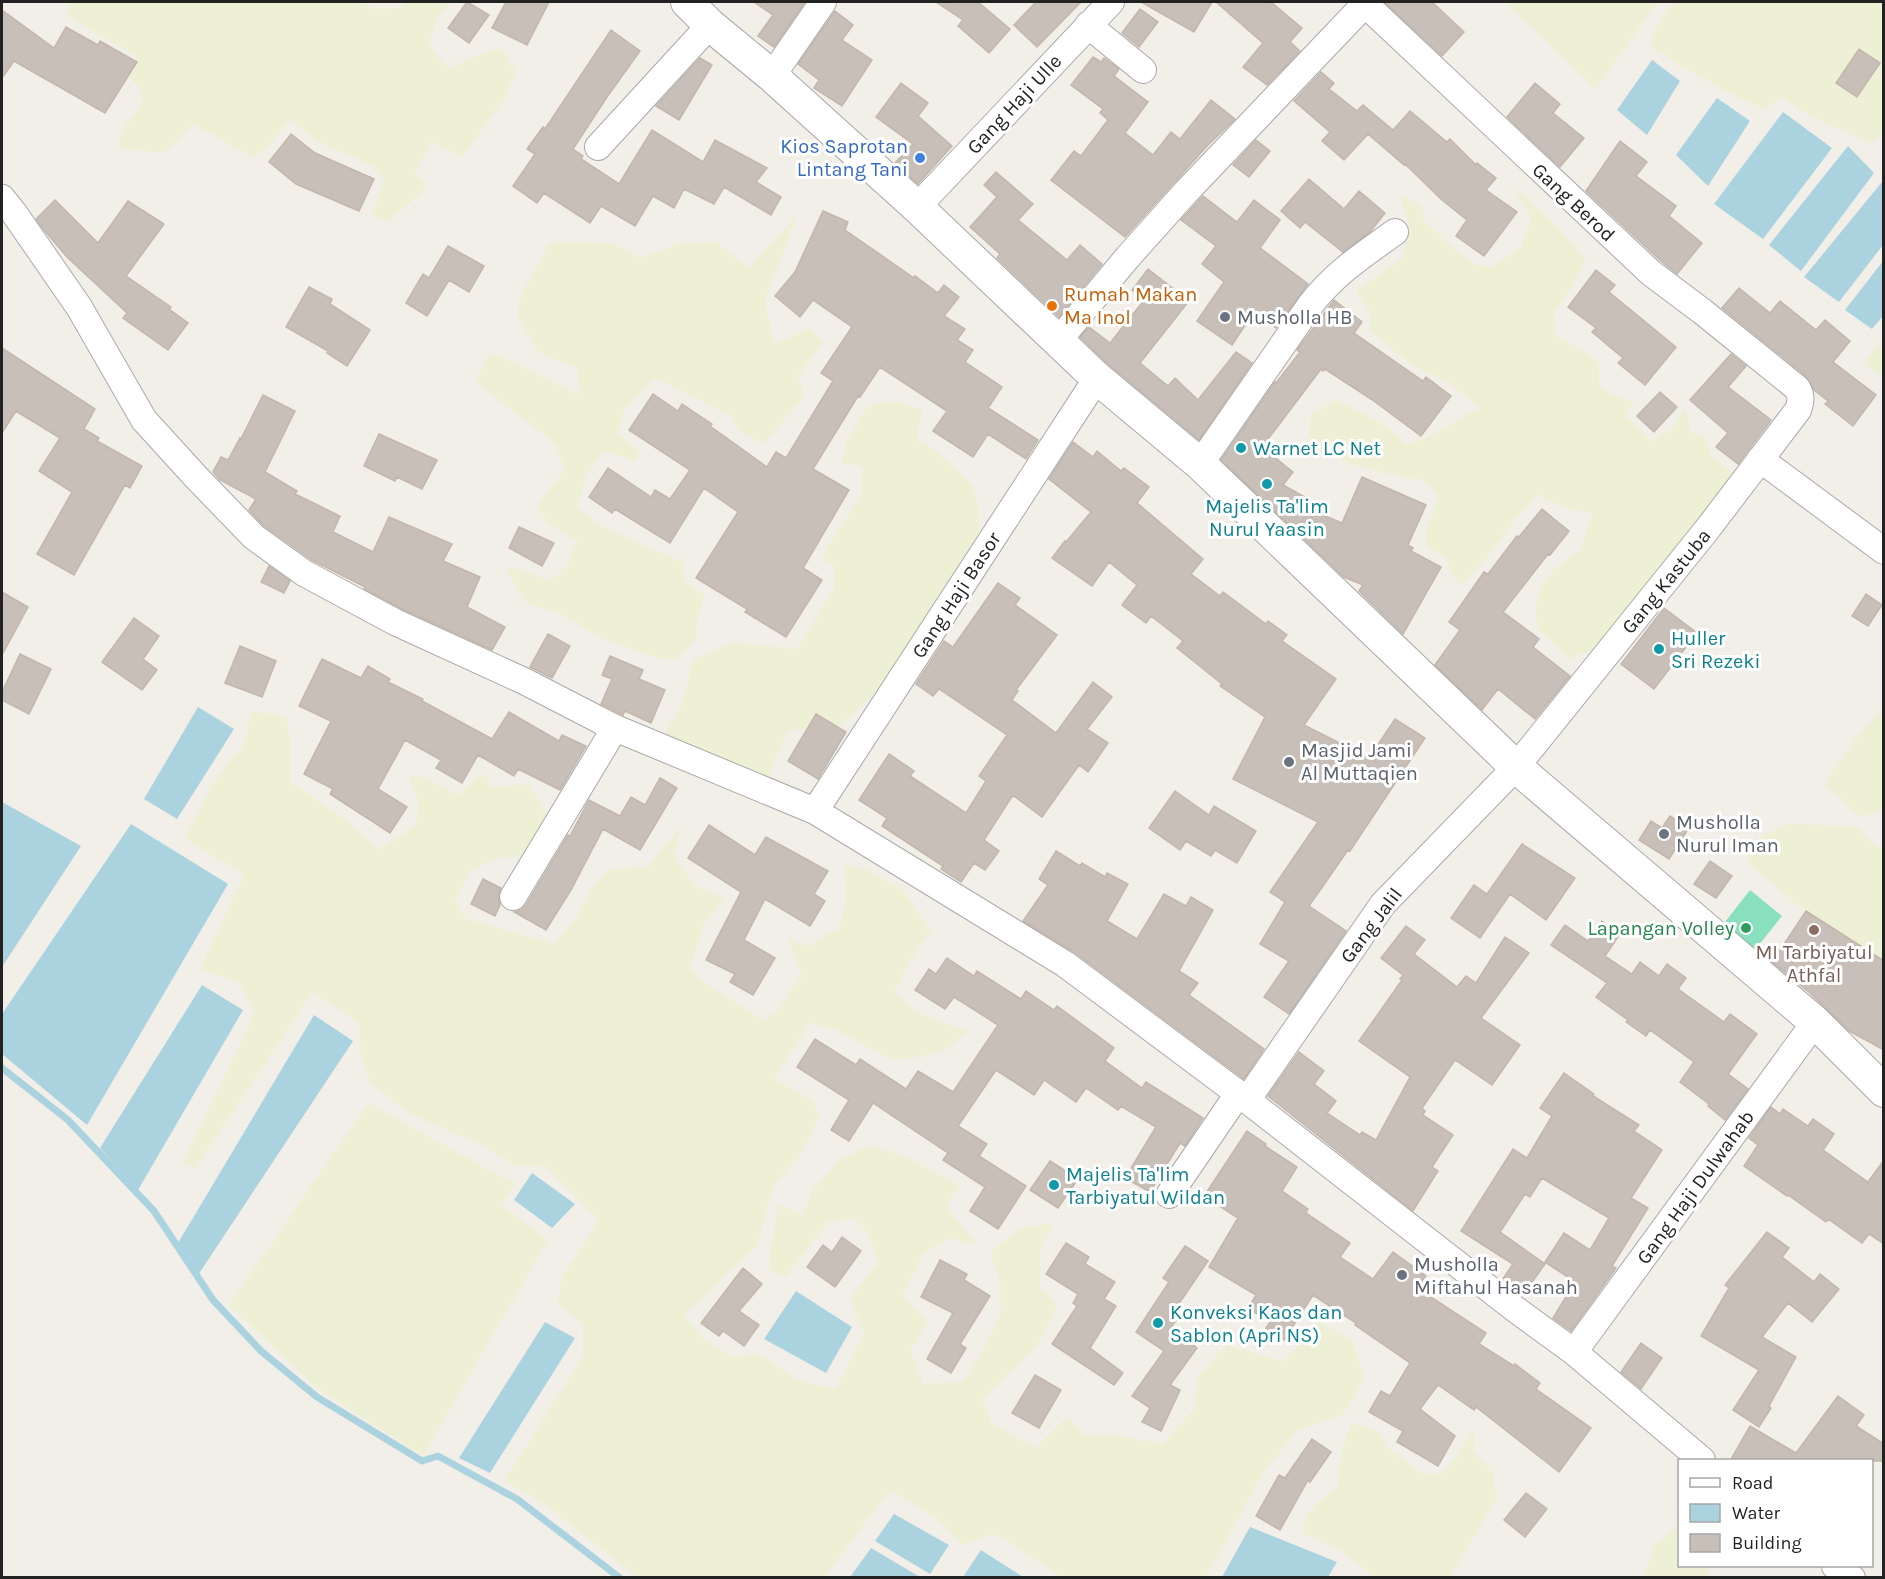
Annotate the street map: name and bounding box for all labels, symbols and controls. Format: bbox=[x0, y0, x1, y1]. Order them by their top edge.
street label: Gang Haji Ulle bbox=[962, 50, 1066, 159]
place label: Kios Saprotan Lintang Tani bbox=[780, 135, 908, 181]
marker: Kios Saprotan Lintang Tani bbox=[913, 151, 927, 165]
street label: Gang Berod bbox=[1528, 158, 1620, 246]
place label: Rumah Makan Ma Inol bbox=[1064, 283, 1197, 329]
marker: Rumah Makan Ma Inol bbox=[1045, 299, 1059, 313]
place label: Musholla HB bbox=[1237, 306, 1352, 329]
marker: Musholla HB bbox=[1218, 310, 1232, 324]
place label: Warnet LC Net bbox=[1253, 437, 1381, 460]
marker: Warnet LC Net bbox=[1234, 441, 1248, 455]
marker: Majelis Ta'lim Nurul Yaasin bbox=[1260, 477, 1274, 491]
place label: Majelis Ta'lim Nurul Yaasin bbox=[1205, 495, 1329, 541]
street label: Gang Kastuba bbox=[1617, 524, 1716, 638]
street label: Gang Haji Basor bbox=[907, 527, 1006, 663]
place label: Huller Sri Rezeki bbox=[1671, 627, 1761, 673]
marker: Huller Sri Rezeki bbox=[1652, 642, 1666, 656]
place label: Masjid Jami Al Muttaqien bbox=[1301, 739, 1418, 785]
marker: Masjid Jami Al Muttaqien bbox=[1282, 755, 1296, 769]
place label: Musholla Nurul Iman bbox=[1676, 811, 1779, 857]
marker: Musholla Nurul Iman bbox=[1657, 827, 1671, 841]
street label: Gang Jalil bbox=[1336, 883, 1407, 967]
place label: Lapangan Volley bbox=[1587, 917, 1734, 940]
marker: Lapangan Volley bbox=[1739, 921, 1753, 935]
marker: MI Tarbiyatul Athfal bbox=[1807, 923, 1821, 937]
place label: MI Tarbiyatul Athfal bbox=[1755, 941, 1873, 987]
street label: Gang Haji Dulwahab bbox=[1632, 1106, 1759, 1269]
place label: Majelis Ta'lim Tarbiyatul Wildan bbox=[1066, 1163, 1225, 1209]
marker: Majelis Ta'lim Tarbiyatul Wildan bbox=[1047, 1178, 1061, 1192]
place label: Musholla Miftahul Hasanah bbox=[1414, 1253, 1578, 1299]
marker: Musholla Miftahul Hasanah bbox=[1395, 1268, 1409, 1282]
place label: Konveksi Kaos dan Sablon (Apri NS) bbox=[1170, 1301, 1342, 1347]
marker: Konveksi Kaos dan Sablon (Apri NS) bbox=[1151, 1316, 1165, 1330]
legend bbox=[1678, 1459, 1873, 1567]
text: Road bbox=[1732, 1472, 1773, 1494]
text: Water bbox=[1732, 1502, 1780, 1524]
text: Building bbox=[1732, 1532, 1802, 1554]

